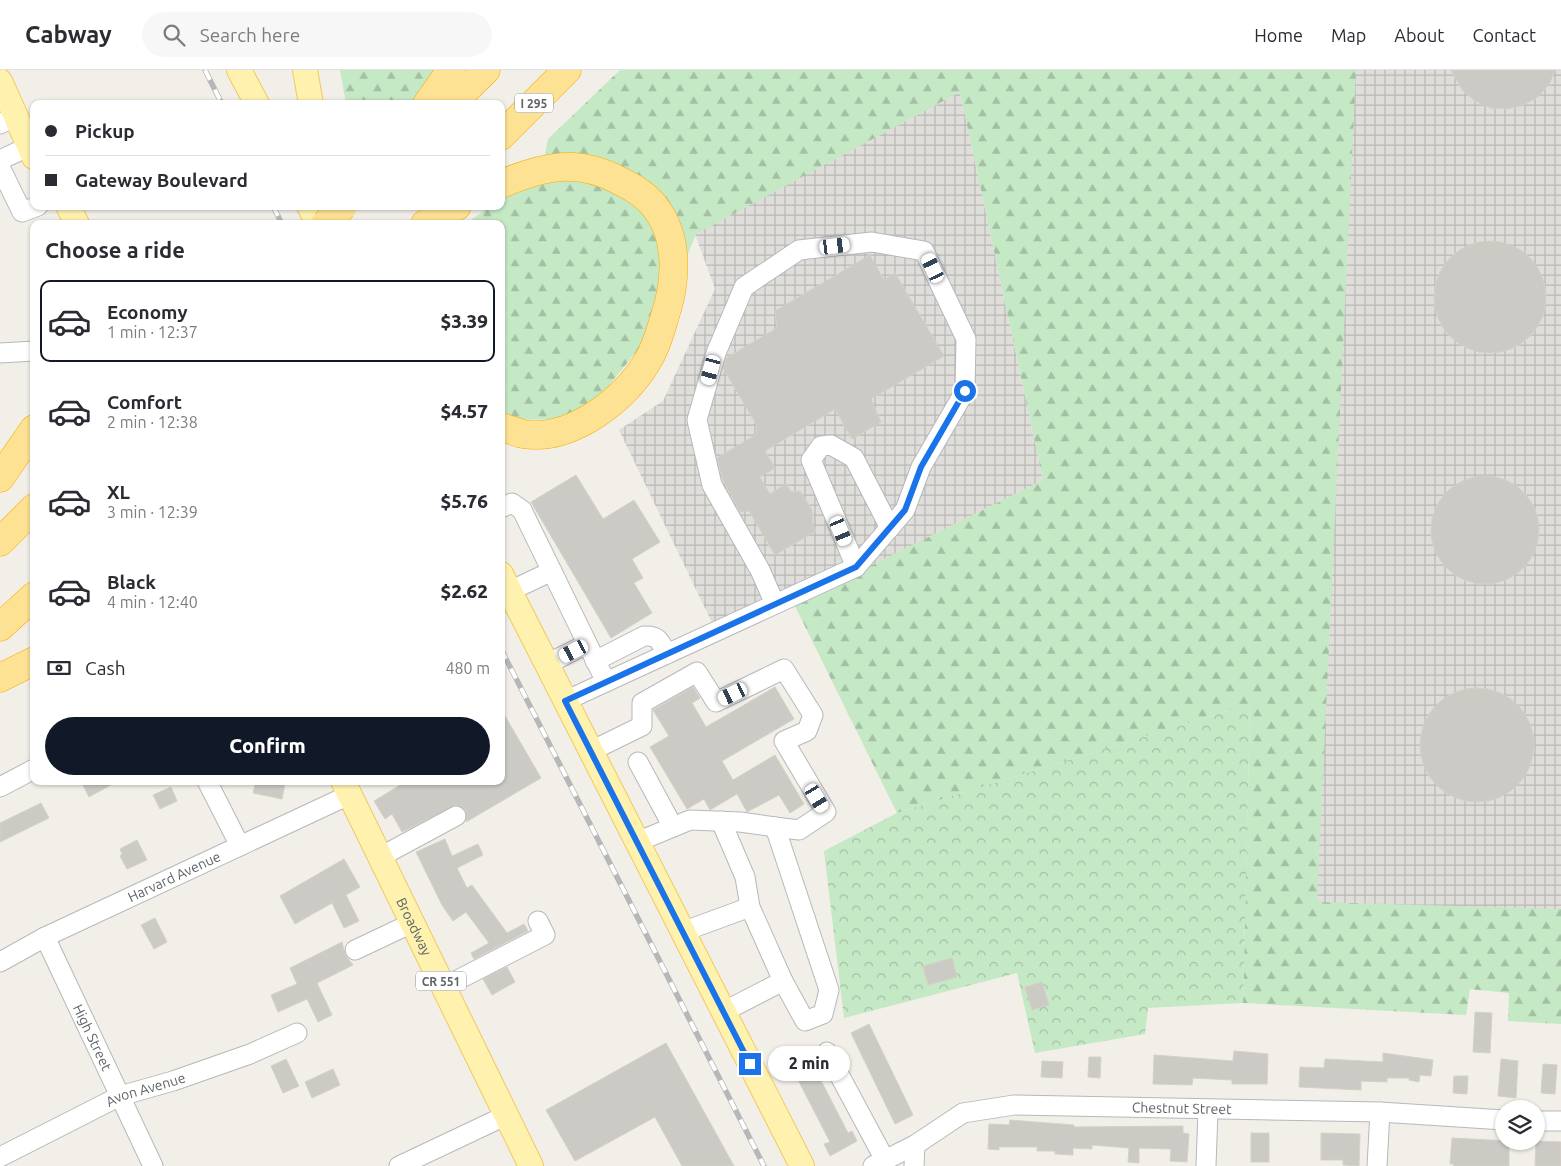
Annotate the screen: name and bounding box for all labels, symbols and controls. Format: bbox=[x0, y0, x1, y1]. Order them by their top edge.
search box bbox=[142, 12, 492, 57]
text: Cabway bbox=[25, 21, 112, 48]
icon: search bbox=[160, 21, 188, 49]
text: Search here bbox=[200, 24, 300, 46]
text: Home bbox=[1254, 25, 1303, 45]
text: Map bbox=[1331, 25, 1366, 45]
text: About bbox=[1394, 25, 1444, 45]
text: Contact bbox=[1472, 25, 1536, 45]
road number: I 295 bbox=[515, 93, 553, 112]
text: Pickup bbox=[75, 120, 135, 142]
text: Gateway Boulevard bbox=[75, 169, 248, 191]
text: Choose a ride bbox=[45, 237, 185, 262]
car bbox=[819, 237, 850, 255]
car bbox=[919, 251, 946, 285]
icon: car bbox=[47, 299, 92, 344]
text: Economy bbox=[107, 301, 188, 323]
text: $3.39 bbox=[440, 310, 488, 332]
text: 1 min · 12:37 bbox=[107, 323, 198, 341]
car bbox=[699, 354, 722, 386]
route start bbox=[954, 380, 976, 402]
icon: car bbox=[47, 389, 92, 434]
text: Comfort bbox=[107, 391, 182, 413]
text: $4.57 bbox=[440, 400, 488, 422]
text: 2 min · 12:38 bbox=[107, 413, 198, 431]
icon: car bbox=[47, 479, 92, 524]
text: XL bbox=[107, 481, 130, 503]
text: $5.76 bbox=[440, 490, 488, 512]
text: 3 min · 12:39 bbox=[107, 503, 198, 521]
car bbox=[828, 514, 853, 548]
icon: car bbox=[47, 569, 92, 614]
text: Black bbox=[107, 571, 156, 593]
text: $2.62 bbox=[440, 580, 488, 602]
text: 4 min · 12:40 bbox=[107, 593, 198, 611]
car bbox=[557, 638, 590, 664]
icon: cash bbox=[45, 654, 73, 682]
text: Cash bbox=[85, 657, 126, 679]
text: 480 m bbox=[445, 659, 490, 677]
car bbox=[716, 681, 749, 707]
button: Confirm bbox=[45, 717, 490, 775]
car bbox=[802, 781, 831, 815]
street label: Harvard Avenue bbox=[125, 848, 223, 905]
street label: Broadway bbox=[393, 895, 435, 958]
road number: CR 551 bbox=[416, 971, 466, 990]
street label: High Street bbox=[70, 1002, 115, 1074]
callout: 2 min bbox=[768, 1046, 850, 1082]
route end bbox=[739, 1053, 761, 1075]
text: 2 min bbox=[789, 1054, 829, 1072]
street label: Avon Avenue bbox=[103, 1069, 187, 1110]
street label: Chestnut Street bbox=[1132, 1099, 1232, 1117]
map controls bbox=[1495, 1100, 1545, 1150]
button: layers bbox=[1495, 1100, 1545, 1150]

